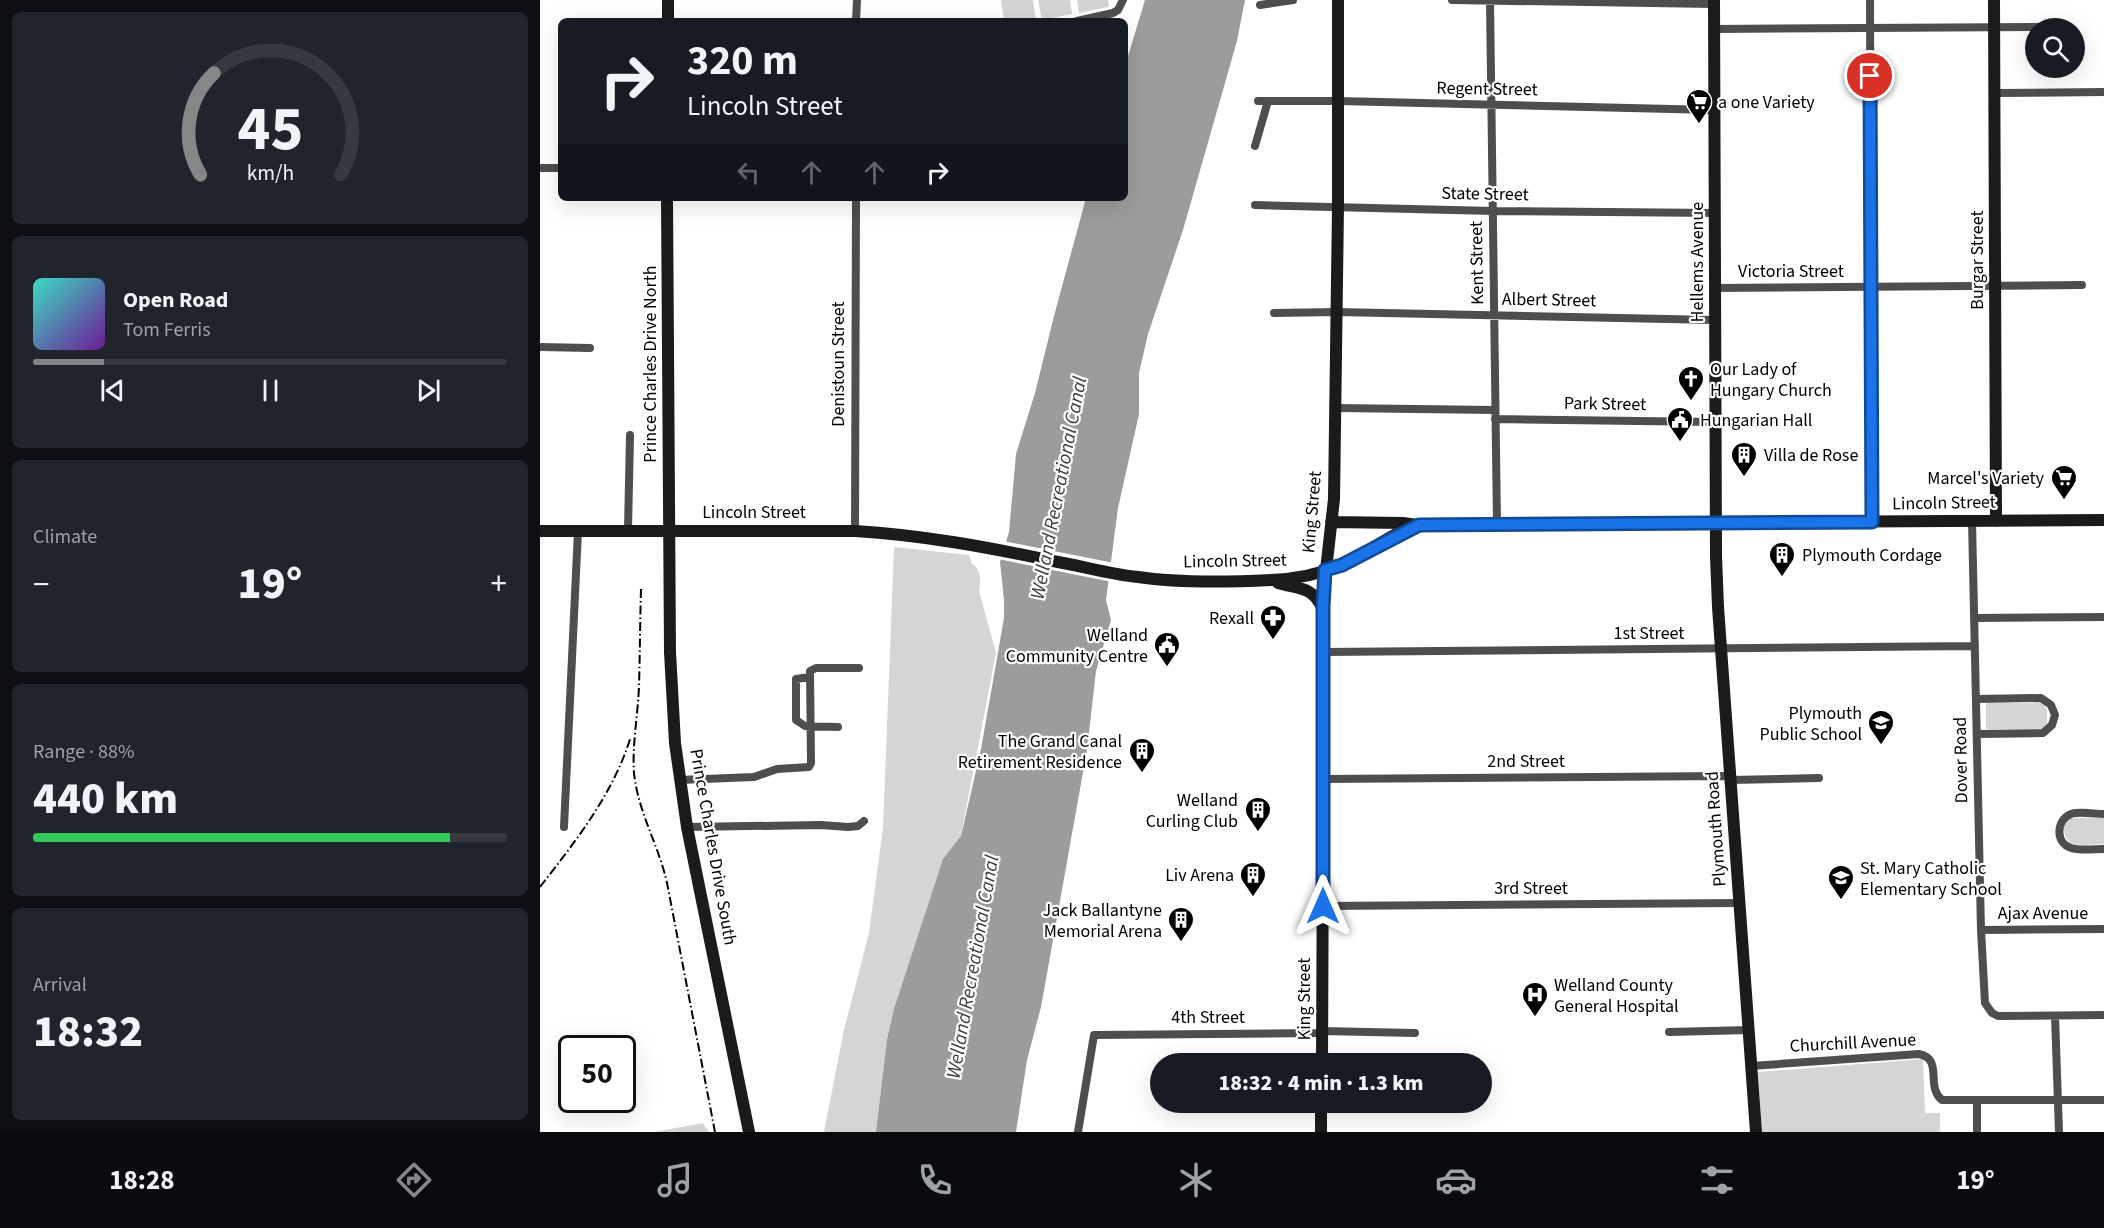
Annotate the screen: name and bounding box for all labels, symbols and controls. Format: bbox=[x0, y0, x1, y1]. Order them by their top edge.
map controls bbox=[2025, 18, 2085, 78]
button: search bbox=[2025, 18, 2085, 78]
text: 320 m bbox=[687, 31, 798, 91]
icon: right bbox=[588, 42, 666, 120]
pin bbox=[1844, 50, 1895, 101]
icon: arrive bbox=[1853, 59, 1886, 92]
street label: Regent Street bbox=[1436, 76, 1538, 102]
text: 45 bbox=[237, 85, 303, 174]
text: Lincoln Street bbox=[687, 87, 843, 126]
supermarket icon: a one Variety bbox=[1684, 87, 1714, 125]
place label: a one Variety bbox=[1718, 90, 1815, 115]
icon: left bbox=[732, 156, 765, 189]
icon: ahead bbox=[795, 156, 828, 189]
icon: ahead bbox=[858, 156, 891, 189]
icon: right bbox=[921, 156, 954, 189]
text: km/h bbox=[246, 158, 294, 189]
street label: State Street bbox=[1441, 181, 1529, 207]
street label: Hellems Avenue bbox=[1685, 202, 1710, 322]
street label: Burgar Street bbox=[1965, 210, 1990, 310]
street label: Kent Street bbox=[1464, 221, 1490, 305]
street label: Victoria Street bbox=[1738, 259, 1844, 284]
street label: Prince Charles Drive North bbox=[638, 265, 663, 463]
text: Open Road bbox=[123, 284, 228, 316]
street label: Albert Street bbox=[1502, 287, 1596, 313]
street label: Denistoun Street bbox=[826, 301, 851, 427]
text: Tom Ferris bbox=[123, 316, 211, 344]
place label: Our Lady of Hungary Church bbox=[1710, 357, 1832, 403]
church icon: Our Lady of Hungary Church bbox=[1676, 364, 1706, 402]
icon: previous bbox=[96, 374, 129, 407]
icon: pause bbox=[254, 374, 287, 407]
icon: next bbox=[412, 374, 445, 407]
water label: Welland Recreational Canal bbox=[1024, 374, 1094, 602]
street label: Park Street bbox=[1564, 391, 1646, 417]
public building icon: Hungarian Hall bbox=[1665, 405, 1695, 443]
place label: Hungarian Hall bbox=[1700, 408, 1812, 433]
building icon: Villa de Rose bbox=[1729, 440, 1759, 478]
place label: Villa de Rose bbox=[1764, 443, 1858, 468]
supermarket icon: Marcel's Variety bbox=[2049, 463, 2079, 501]
place label: Marcel's Variety bbox=[1927, 466, 2045, 491]
street label: King Street bbox=[1296, 470, 1328, 554]
street label: Lincoln Street bbox=[1892, 490, 1996, 516]
street label: Lincoln Street bbox=[702, 500, 806, 525]
text: Climate bbox=[33, 523, 97, 551]
building icon: Plymouth Cordage bbox=[1767, 540, 1797, 578]
place label: Plymouth Cordage bbox=[1802, 543, 1942, 568]
street label: Lincoln Street bbox=[1183, 548, 1287, 574]
text: 19° bbox=[238, 552, 302, 616]
text: − bbox=[33, 561, 49, 608]
text: + bbox=[491, 561, 507, 608]
pharmacy icon: Rexall bbox=[1258, 603, 1288, 641]
place label: Rexall bbox=[1209, 606, 1254, 631]
street label: 1st Street bbox=[1614, 621, 1684, 646]
place label: Welland Community Centre bbox=[1006, 623, 1148, 669]
public building icon: Welland Community Centre bbox=[1152, 630, 1182, 668]
place label: Plymouth Public School bbox=[1760, 701, 1862, 747]
school or university icon: Plymouth Public School bbox=[1866, 708, 1896, 746]
street label: Dover Road bbox=[1948, 717, 1974, 803]
place label: The Grand Canal Retirement Residence bbox=[958, 729, 1122, 775]
building icon: The Grand Canal Retirement Residence bbox=[1127, 736, 1157, 774]
text: Range · 88% bbox=[33, 738, 134, 766]
street label: Prince Charles Drive South bbox=[683, 747, 743, 947]
street label: 2nd Street bbox=[1487, 749, 1565, 774]
text: 440 km bbox=[33, 767, 178, 831]
street label: Plymouth Road bbox=[1699, 770, 1733, 888]
place label: Welland Curling Club bbox=[1146, 788, 1238, 834]
building icon: Welland Curling Club bbox=[1243, 795, 1273, 833]
water label: Welland Recreational Canal bbox=[940, 853, 1006, 1081]
place label: St. Mary Catholic Elementary School bbox=[1860, 856, 2002, 902]
building icon: Liv Arena bbox=[1238, 860, 1268, 898]
place label: Liv Arena bbox=[1165, 863, 1234, 888]
school or university icon: St. Mary Catholic Elementary School bbox=[1826, 863, 1856, 901]
position arrow bbox=[1291, 874, 1355, 938]
street label: 3rd Street bbox=[1494, 876, 1568, 901]
place label: Jack Ballantyne Memorial Arena bbox=[1043, 898, 1162, 944]
street label: Ajax Avenue bbox=[1998, 901, 2088, 926]
building icon: Jack Ballantyne Memorial Arena bbox=[1166, 905, 1196, 943]
street label: King Street bbox=[1292, 958, 1317, 1040]
text: Arrival bbox=[33, 971, 87, 999]
place label: Welland County General Hospital bbox=[1554, 973, 1679, 1019]
hospital icon: Welland County General Hospital bbox=[1520, 980, 1550, 1018]
text: 18:32 bbox=[33, 1000, 143, 1064]
street label: 4th Street bbox=[1171, 1005, 1245, 1030]
street label: Churchill Avenue bbox=[1789, 1027, 1917, 1059]
speed limit sign: 50 bbox=[558, 1035, 636, 1113]
text: 18:32 · 4 min · 1.3 km bbox=[1218, 1067, 1424, 1099]
icon: directions bbox=[393, 1159, 435, 1201]
icon: music bbox=[654, 1159, 696, 1201]
icon: phone bbox=[914, 1159, 956, 1201]
icon: climate bbox=[1175, 1159, 1217, 1201]
icon: car bbox=[1435, 1159, 1477, 1201]
icon: filters bbox=[1696, 1159, 1738, 1201]
text: 18:28 bbox=[109, 1161, 174, 1200]
text: 19° bbox=[1956, 1161, 1995, 1200]

